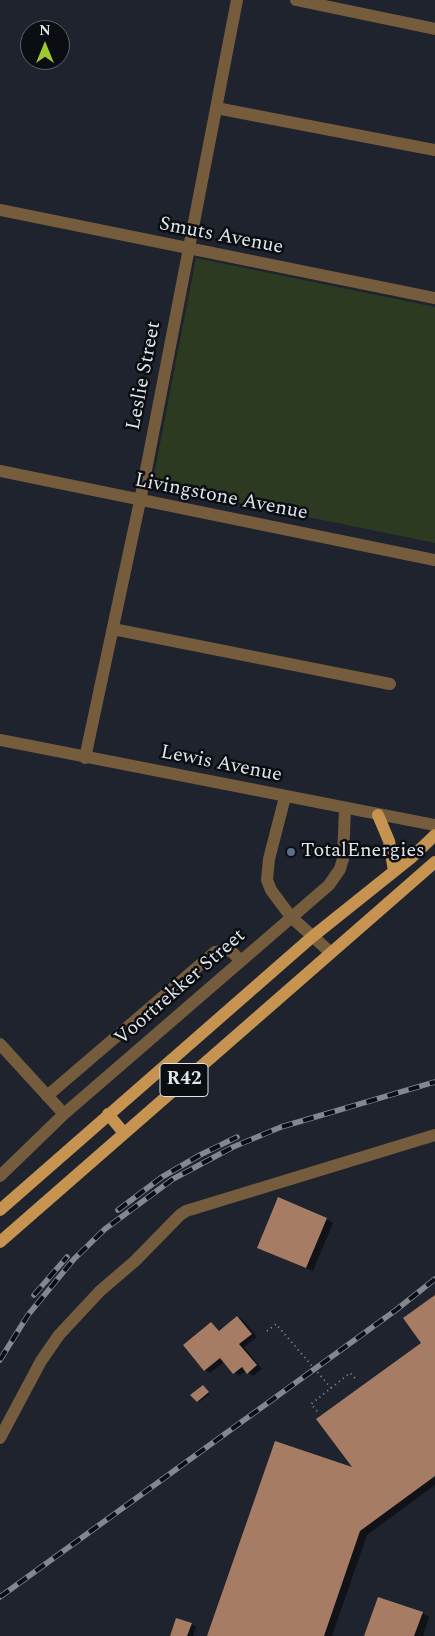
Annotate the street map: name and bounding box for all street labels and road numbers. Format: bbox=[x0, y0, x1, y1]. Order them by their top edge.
street label: Smuts Avenue bbox=[157, 213, 285, 261]
street label: Leslie Street bbox=[123, 320, 167, 432]
street label: Livingstone Avenue bbox=[132, 469, 310, 527]
street label: Lewis Avenue bbox=[158, 741, 284, 789]
street label: Voortrekker Street bbox=[111, 925, 251, 1051]
road number: R42 bbox=[160, 1064, 208, 1096]

